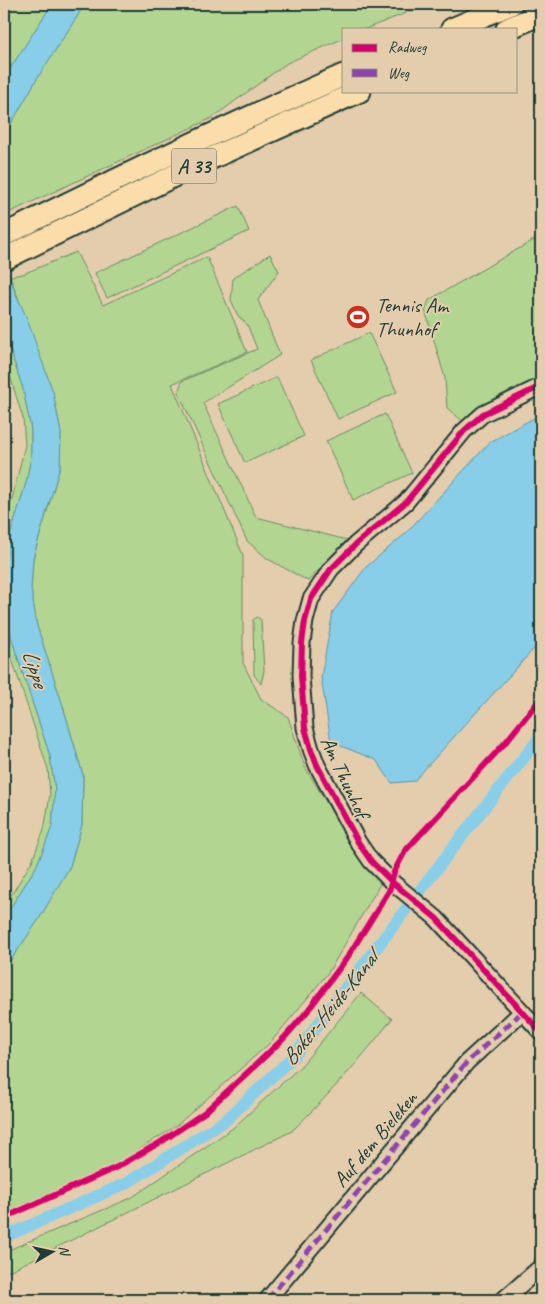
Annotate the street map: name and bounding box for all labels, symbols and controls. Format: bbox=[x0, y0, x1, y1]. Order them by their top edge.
legend bbox=[342, 28, 518, 92]
text: Radweg bbox=[388, 38, 428, 57]
text: Weg bbox=[388, 64, 410, 83]
road number: A 33 bbox=[172, 148, 216, 184]
place label: Tennis Am Thunhof bbox=[376, 292, 450, 342]
sports icon: Tennis Am Thunhof bbox=[345, 304, 371, 330]
water label: Lippe bbox=[16, 646, 55, 694]
street label: Am Thunhof bbox=[315, 732, 377, 825]
water label: Boker-Heide-Kanal bbox=[275, 940, 389, 1071]
street label: Auf dem Bieleken bbox=[327, 1084, 424, 1192]
north arrow bbox=[28, 1226, 78, 1276]
text: N bbox=[55, 1244, 74, 1258]

